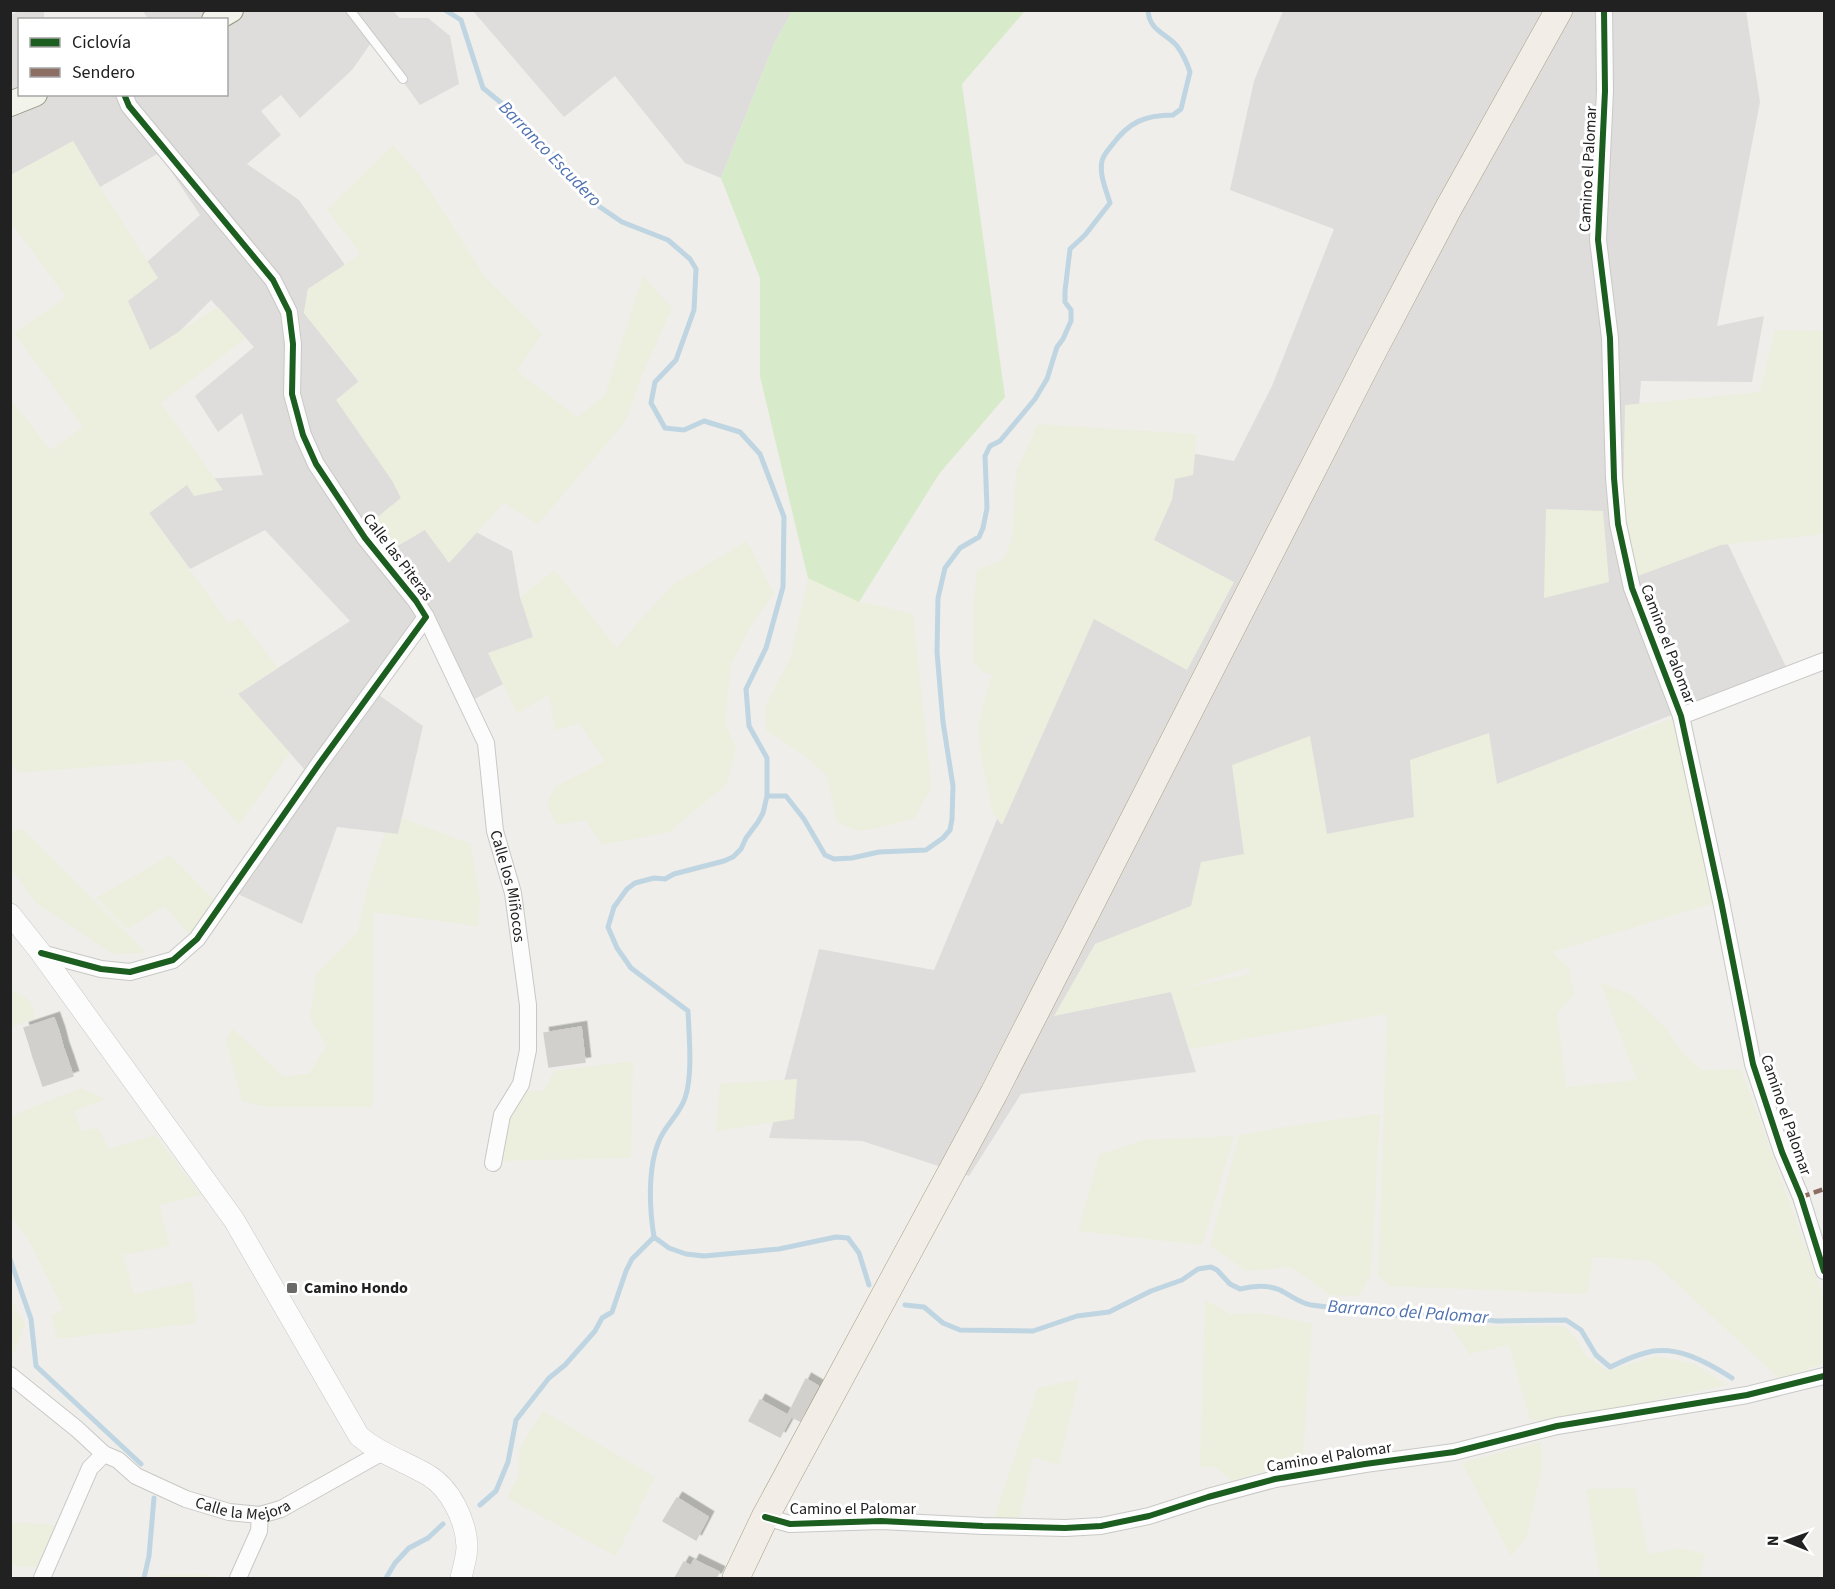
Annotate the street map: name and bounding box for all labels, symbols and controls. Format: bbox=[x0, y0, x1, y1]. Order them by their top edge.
legend bbox=[18, 18, 228, 96]
text: Ciclovía bbox=[72, 30, 131, 55]
text: Sendero bbox=[72, 60, 135, 85]
water label: Barranco Escudero bbox=[493, 95, 607, 213]
street label: Camino el Palomar bbox=[1574, 105, 1602, 233]
street label: Calle las Piteras bbox=[358, 509, 438, 606]
street label: Camino el Palomar bbox=[1635, 581, 1701, 707]
street label: Calle los Miñocos bbox=[484, 828, 531, 944]
street label: Camino el Palomar bbox=[1755, 1052, 1817, 1179]
place label: Camino Hondo bbox=[304, 1277, 408, 1299]
marker: Camino Hondo bbox=[285, 1281, 299, 1295]
water label: Barranco del Palomar bbox=[1327, 1294, 1490, 1330]
street label: Camino el Palomar bbox=[1265, 1436, 1394, 1478]
street label: Calle la Mejora bbox=[192, 1491, 295, 1526]
street label: Camino el Palomar bbox=[790, 1498, 917, 1520]
north arrow bbox=[1757, 1511, 1817, 1571]
text: N bbox=[1762, 1535, 1784, 1546]

